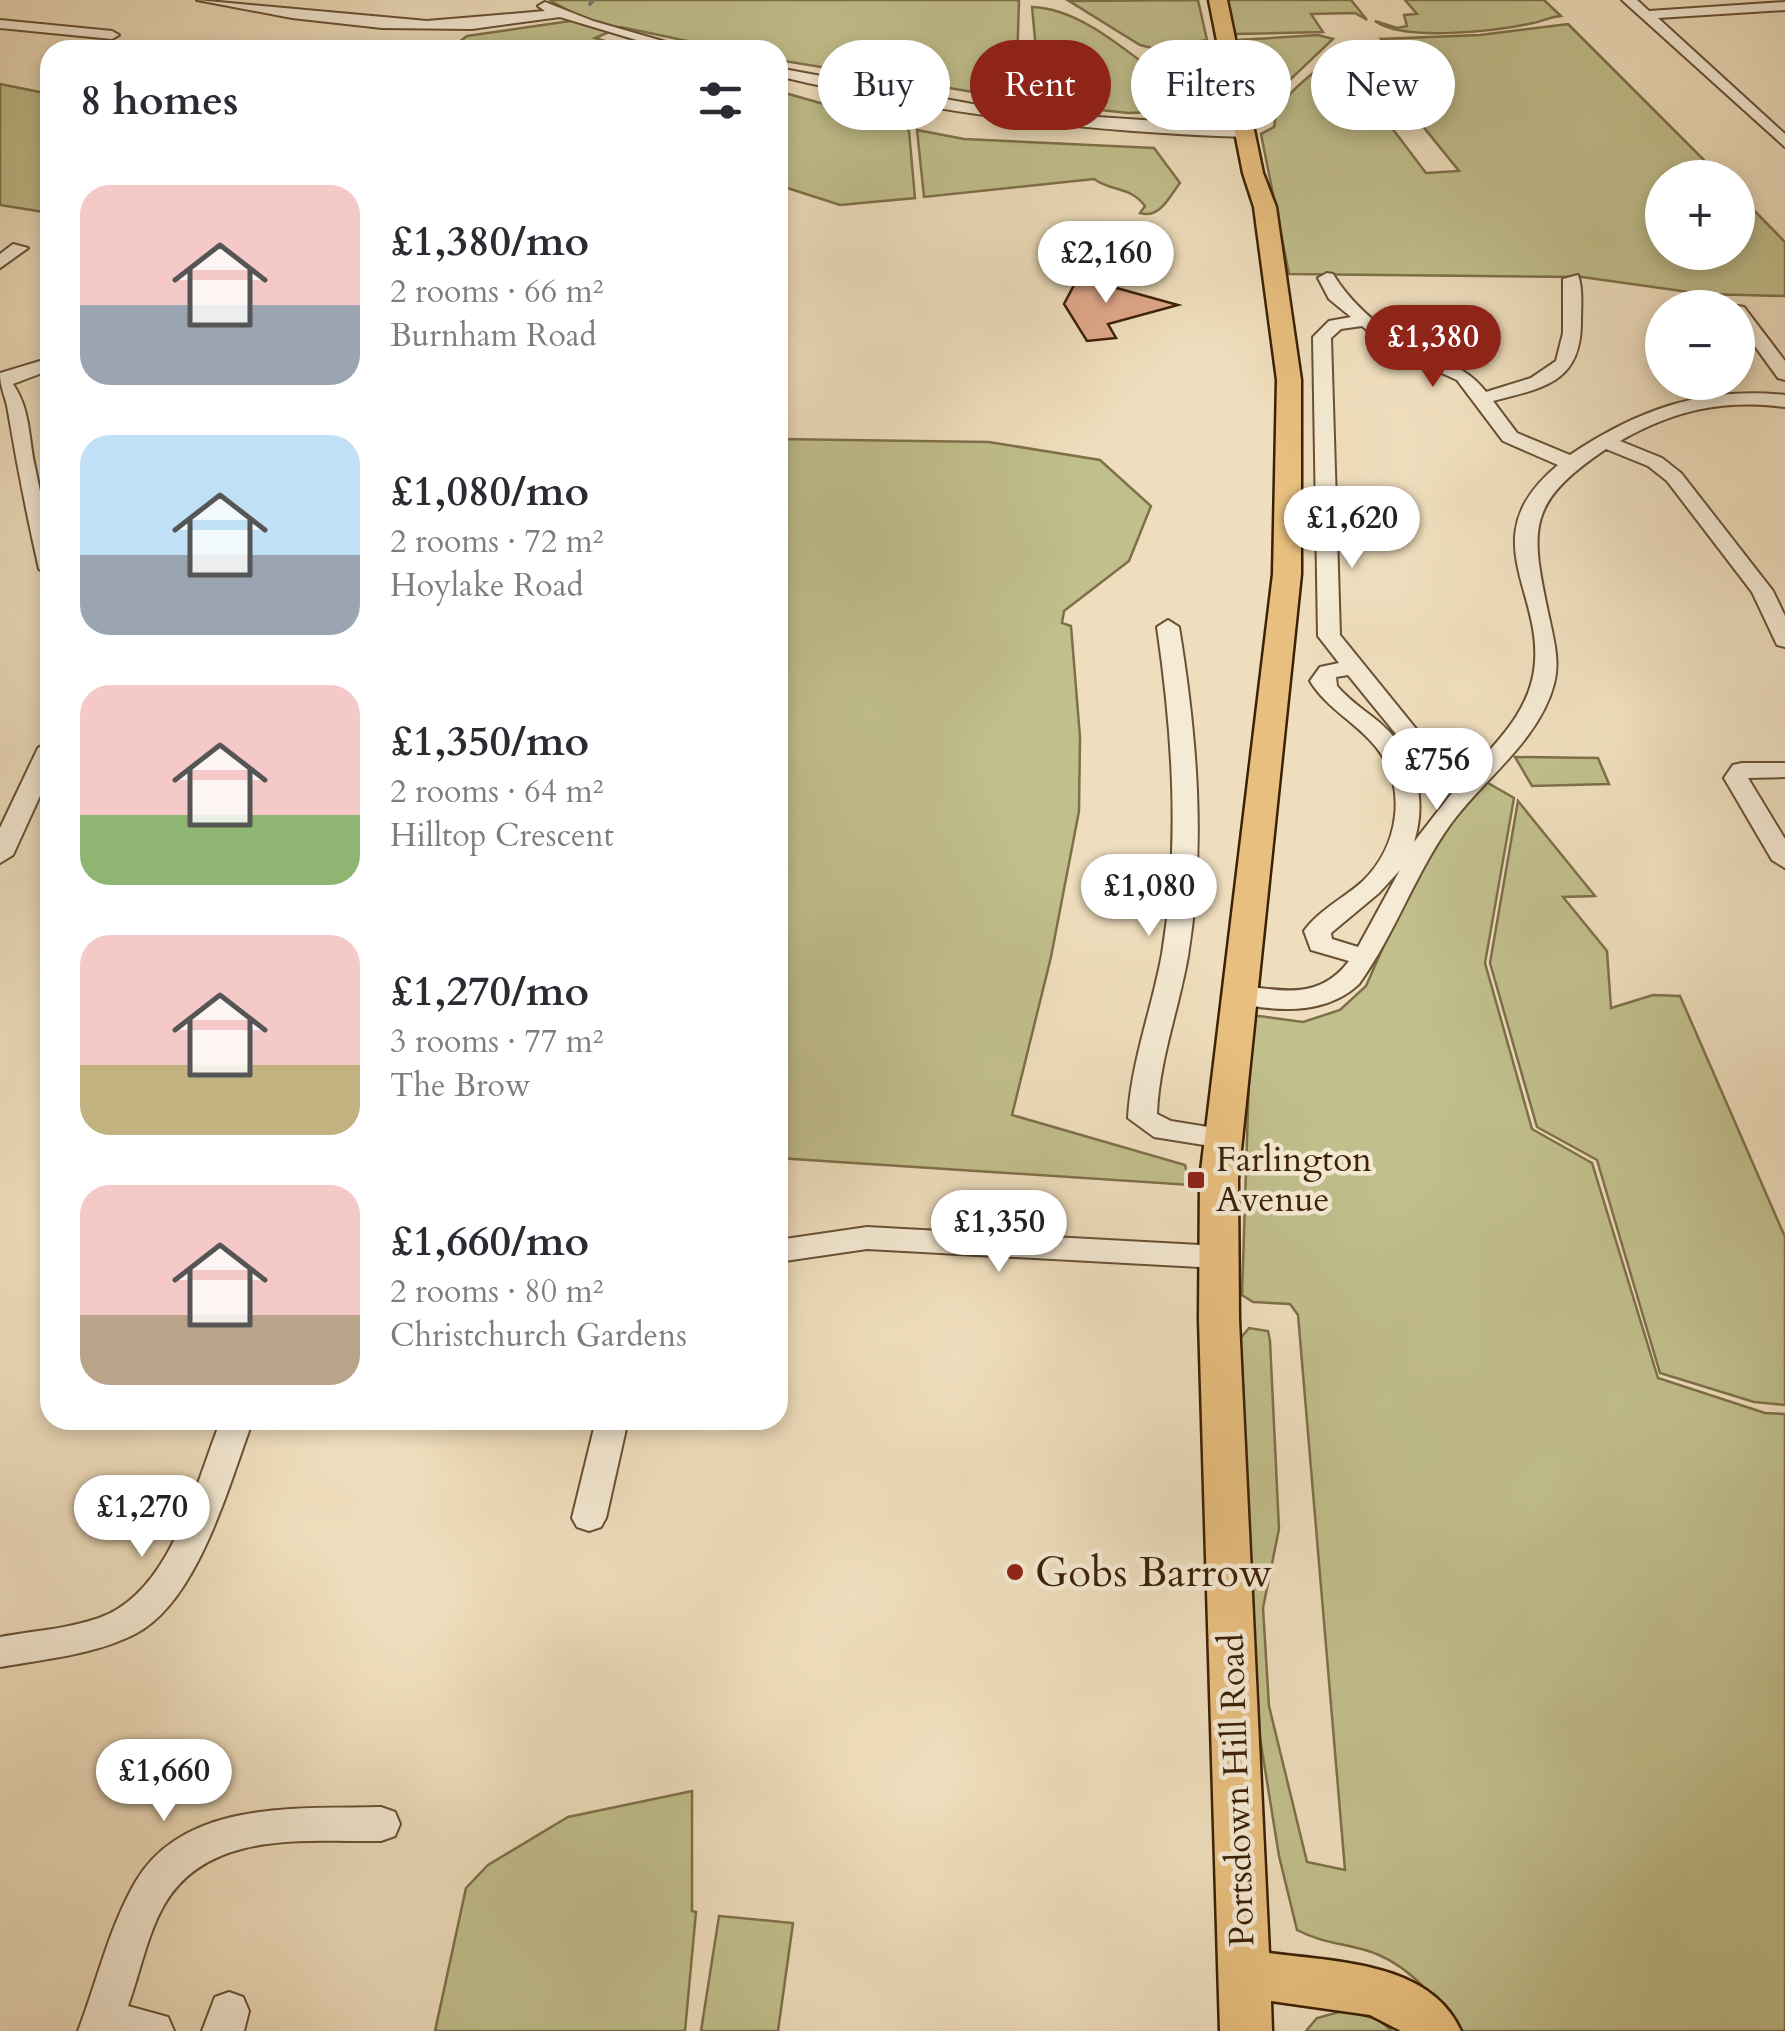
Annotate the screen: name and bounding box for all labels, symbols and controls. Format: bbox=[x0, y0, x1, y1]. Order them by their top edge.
chip: Buy bbox=[818, 40, 950, 130]
chip: Rent bbox=[970, 40, 1111, 130]
chip: Filters bbox=[1131, 40, 1291, 130]
chip: New bbox=[1311, 40, 1455, 130]
text: 8 homes bbox=[80, 72, 238, 129]
icon: filters bbox=[693, 73, 748, 128]
map controls bbox=[1645, 160, 1755, 400]
button: + bbox=[1645, 160, 1755, 270]
text: £1,380/mo bbox=[390, 213, 589, 270]
pin: £2,160 bbox=[1025, 221, 1187, 306]
icon: home bbox=[160, 225, 280, 345]
text: £2,160 bbox=[1060, 231, 1152, 275]
text: 2 rooms · 66 m² bbox=[390, 270, 603, 314]
button: − bbox=[1645, 290, 1755, 400]
pin: £1,380 bbox=[1352, 305, 1514, 390]
text: Burnham Road bbox=[390, 314, 597, 358]
text: £1,380 bbox=[1387, 315, 1479, 359]
text: £1,080/mo bbox=[390, 463, 589, 520]
icon: home bbox=[160, 475, 280, 595]
pin: £1,620 bbox=[1271, 486, 1433, 571]
text: £1,620 bbox=[1306, 496, 1398, 540]
text: 2 rooms · 72 m² bbox=[390, 520, 603, 564]
text: Hoylake Road bbox=[390, 564, 584, 608]
text: £1,350/mo bbox=[390, 713, 589, 770]
icon: home bbox=[160, 725, 280, 845]
pin: £756 bbox=[1378, 728, 1496, 813]
text: £756 bbox=[1404, 738, 1470, 782]
text: 2 rooms · 64 m² bbox=[390, 770, 603, 814]
text: Hilltop Crescent bbox=[390, 814, 614, 858]
pin: £1,080 bbox=[1068, 854, 1230, 939]
text: £1,080 bbox=[1103, 864, 1195, 908]
text: £1,270/mo bbox=[390, 963, 589, 1020]
icon: home bbox=[160, 975, 280, 1095]
text: 3 rooms · 77 m² bbox=[390, 1020, 603, 1064]
text: The Brow bbox=[390, 1064, 531, 1108]
place label: Farlington Avenue bbox=[1216, 1136, 1372, 1224]
marker: Farlington Avenue bbox=[1185, 1169, 1207, 1191]
pin: £1,350 bbox=[918, 1190, 1080, 1275]
text: £1,350 bbox=[953, 1200, 1045, 1244]
text: £1,660/mo bbox=[390, 1213, 589, 1270]
icon: home bbox=[160, 1225, 280, 1345]
text: 2 rooms · 80 m² bbox=[390, 1270, 603, 1314]
text: Christchurch Gardens bbox=[390, 1314, 687, 1358]
pin: £1,270 bbox=[61, 1475, 223, 1560]
text: £1,270 bbox=[96, 1485, 188, 1529]
place label: Gobs Barrow bbox=[1035, 1544, 1273, 1601]
marker: Gobs Barrow bbox=[1004, 1561, 1026, 1583]
street label: Portsdown Hill Road bbox=[1208, 1632, 1266, 1947]
pin: £1,660 bbox=[83, 1739, 245, 1824]
text: £1,660 bbox=[118, 1749, 210, 1793]

